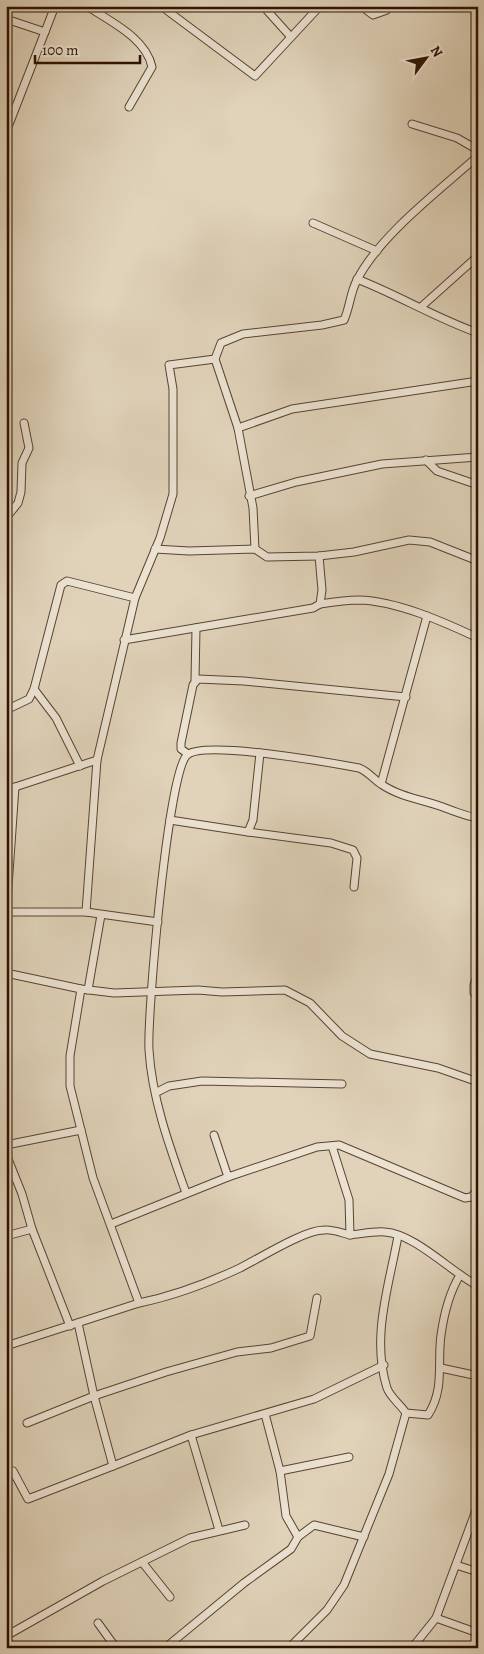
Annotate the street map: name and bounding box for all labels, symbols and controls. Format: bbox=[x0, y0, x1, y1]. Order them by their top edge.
scale bar bbox=[35, 32, 140, 64]
north arrow bbox=[402, 32, 452, 82]
text: 100 m bbox=[42, 40, 79, 60]
text: N bbox=[426, 42, 447, 61]

